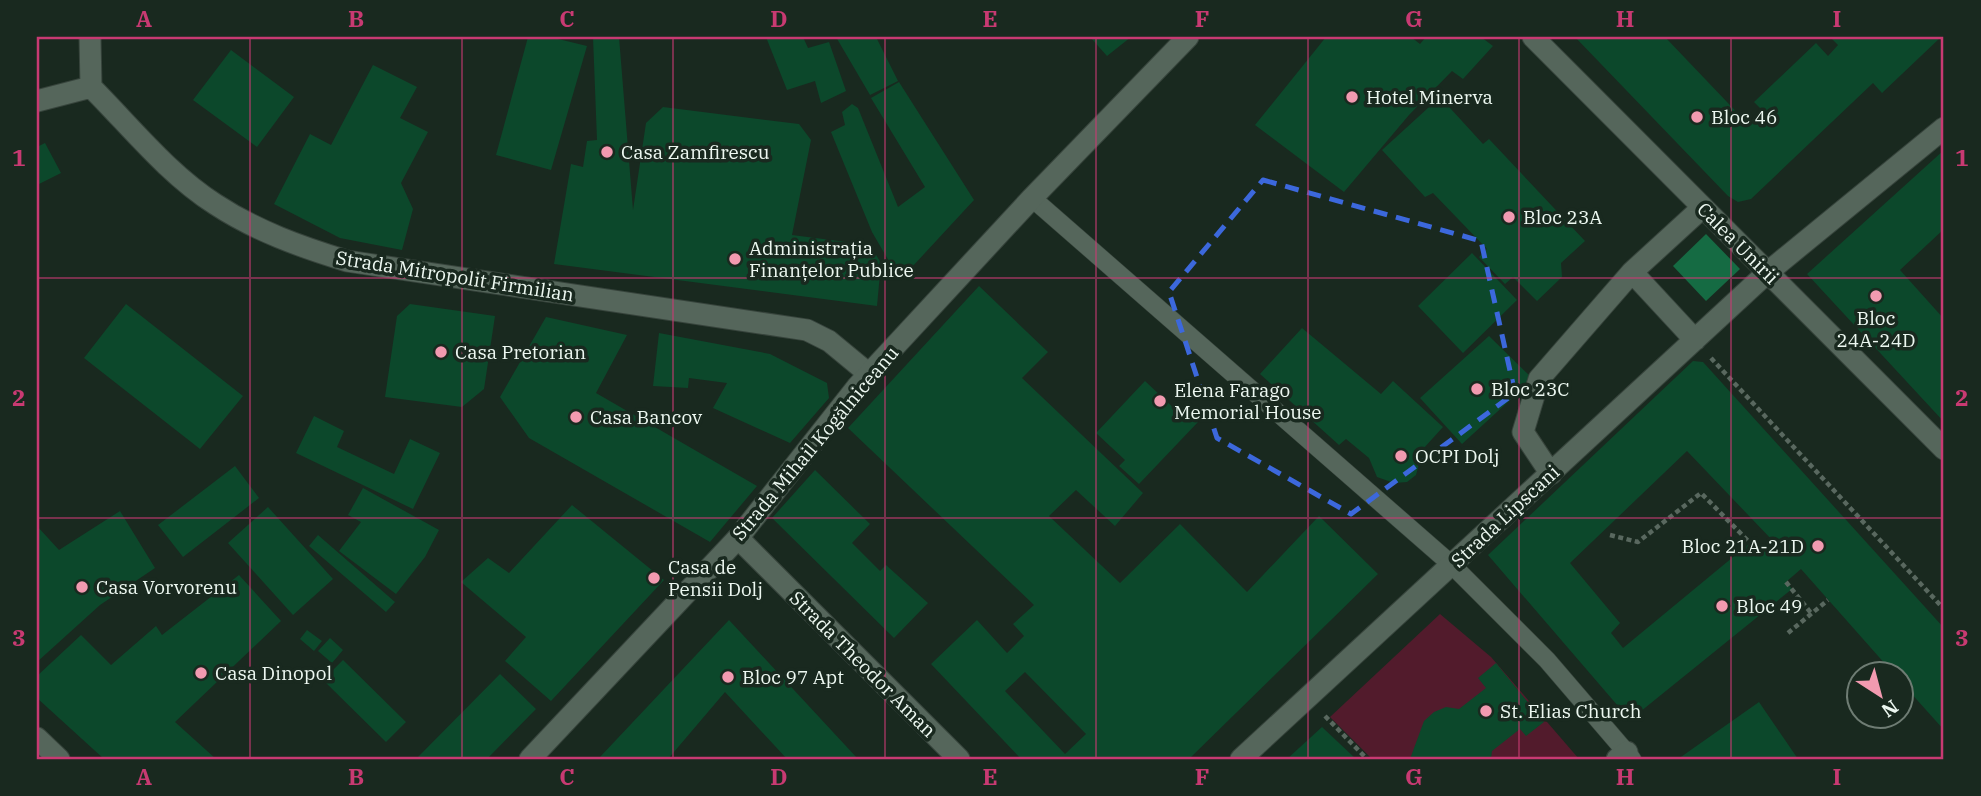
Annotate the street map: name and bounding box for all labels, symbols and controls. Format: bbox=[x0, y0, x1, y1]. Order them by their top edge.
text: A bbox=[136, 3, 152, 33]
text: B bbox=[348, 3, 364, 33]
text: C bbox=[559, 3, 575, 33]
text: D bbox=[770, 3, 788, 33]
text: E bbox=[982, 3, 998, 33]
text: F bbox=[1195, 3, 1209, 33]
text: G bbox=[1405, 3, 1423, 33]
text: H bbox=[1616, 3, 1634, 33]
text: I bbox=[1833, 3, 1841, 33]
place label: Hotel Minerva bbox=[1366, 85, 1493, 109]
marker: Hotel Minerva bbox=[1344, 89, 1360, 105]
place label: Bloc 46 bbox=[1711, 105, 1777, 129]
marker: Bloc 46 bbox=[1689, 109, 1705, 125]
place label: Casa Zamfirescu bbox=[621, 140, 770, 164]
text: 1 bbox=[12, 142, 26, 172]
text: 1 bbox=[1955, 142, 1969, 172]
marker: Casa Zamfirescu bbox=[599, 144, 615, 160]
street label: Calea Unirii bbox=[1692, 197, 1784, 289]
place label: Bloc 23A bbox=[1523, 205, 1602, 229]
marker: Bloc 23A bbox=[1501, 209, 1517, 225]
place label: Administrația Finanțelor Publice bbox=[749, 236, 914, 282]
street label: Strada Mitropolit Firmilian bbox=[334, 245, 576, 307]
marker: Administrația Finanțelor Publice bbox=[727, 251, 743, 267]
marker: Bloc 24A-24D bbox=[1868, 288, 1884, 304]
place label: Bloc 24A-24D bbox=[1836, 306, 1916, 352]
place label: Casa Pretorian bbox=[455, 340, 586, 364]
street label: Strada Mihail Kogălniceanu bbox=[727, 341, 903, 545]
marker: Casa Pretorian bbox=[433, 344, 449, 360]
place label: Bloc 23C bbox=[1491, 377, 1570, 401]
place label: Elena Farago Memorial House bbox=[1174, 378, 1321, 424]
marker: Bloc 23C bbox=[1469, 381, 1485, 397]
text: 2 bbox=[12, 382, 26, 412]
text: 2 bbox=[1955, 382, 1969, 412]
marker: Elena Farago Memorial House bbox=[1152, 393, 1168, 409]
place label: Casa Bancov bbox=[590, 405, 703, 429]
marker: Casa Bancov bbox=[568, 409, 584, 425]
place label: OCPI Dolj bbox=[1415, 444, 1500, 468]
marker: OCPI Dolj bbox=[1393, 448, 1409, 464]
street label: Strada Lipscani bbox=[1446, 460, 1564, 572]
place label: Bloc 21A-21D bbox=[1681, 534, 1804, 558]
marker: Bloc 21A-21D bbox=[1810, 538, 1826, 554]
place label: Casa de Pensii Dolj bbox=[668, 555, 763, 601]
marker: Casa de Pensii Dolj bbox=[646, 570, 662, 586]
place label: Casa Vorvorenu bbox=[96, 575, 237, 599]
marker: Casa Vorvorenu bbox=[74, 579, 90, 595]
street label: Strada Theodor Aman bbox=[785, 586, 941, 742]
place label: Bloc 49 bbox=[1736, 594, 1802, 618]
marker: Bloc 49 bbox=[1714, 598, 1730, 614]
text: 3 bbox=[12, 622, 26, 652]
text: 3 bbox=[1955, 622, 1969, 652]
north arrow bbox=[1844, 660, 1914, 730]
place label: Casa Dinopol bbox=[215, 661, 332, 685]
marker: Casa Dinopol bbox=[193, 665, 209, 681]
place label: Bloc 97 Apt bbox=[742, 665, 844, 689]
marker: Bloc 97 Apt bbox=[720, 669, 736, 685]
text: N bbox=[1877, 695, 1903, 723]
place label: St. Elias Church bbox=[1500, 699, 1642, 723]
marker: St. Elias Church bbox=[1478, 703, 1494, 719]
text: A bbox=[136, 761, 152, 791]
text: B bbox=[348, 761, 364, 791]
text: C bbox=[559, 761, 575, 791]
text: D bbox=[770, 761, 788, 791]
text: E bbox=[982, 761, 998, 791]
text: F bbox=[1195, 761, 1209, 791]
text: G bbox=[1405, 761, 1423, 791]
text: H bbox=[1616, 761, 1634, 791]
text: I bbox=[1833, 761, 1841, 791]

